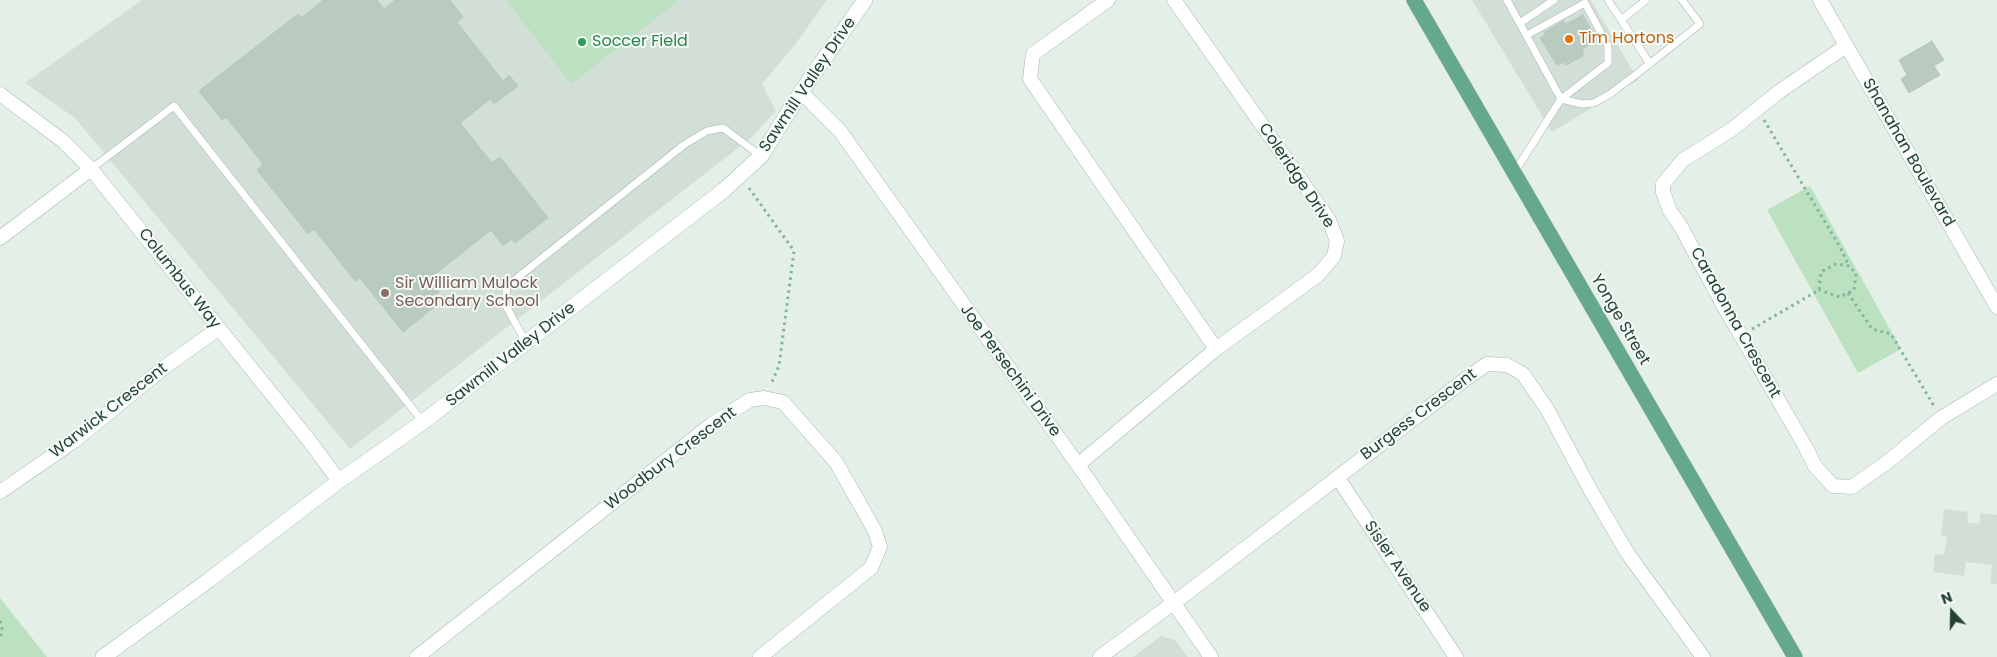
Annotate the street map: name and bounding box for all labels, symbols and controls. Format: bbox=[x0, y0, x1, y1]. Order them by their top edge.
street label: Sawmill Valley Drive bbox=[756, 14, 860, 156]
place label: Tim Hortons bbox=[1579, 29, 1674, 49]
place label: Soccer Field bbox=[592, 32, 688, 52]
marker: Tim Hortons bbox=[1563, 33, 1575, 45]
marker: Soccer Field bbox=[576, 36, 588, 48]
street label: Shanahan Boulevard bbox=[1858, 76, 1958, 230]
street label: Coleridge Drive bbox=[1254, 120, 1338, 232]
street label: Columbus Way bbox=[134, 225, 224, 333]
street label: Caradonna Crescent bbox=[1686, 245, 1784, 401]
street label: Yonge Street bbox=[1586, 271, 1654, 369]
place label: Sir William Mulock Secondary School bbox=[395, 274, 539, 312]
marker: Sir William Mulock Secondary School bbox=[379, 287, 391, 299]
street label: Sawmill Valley Drive bbox=[443, 299, 579, 411]
street label: Joe Persechini Drive bbox=[956, 301, 1064, 441]
street label: Warwick Crescent bbox=[46, 359, 172, 463]
street label: Burgess Crescent bbox=[1357, 365, 1481, 465]
street label: Woodbury Crescent bbox=[602, 403, 740, 515]
street label: Sisler Avenue bbox=[1359, 518, 1435, 616]
north arrow bbox=[1927, 587, 1977, 637]
text: N bbox=[1938, 587, 1955, 609]

